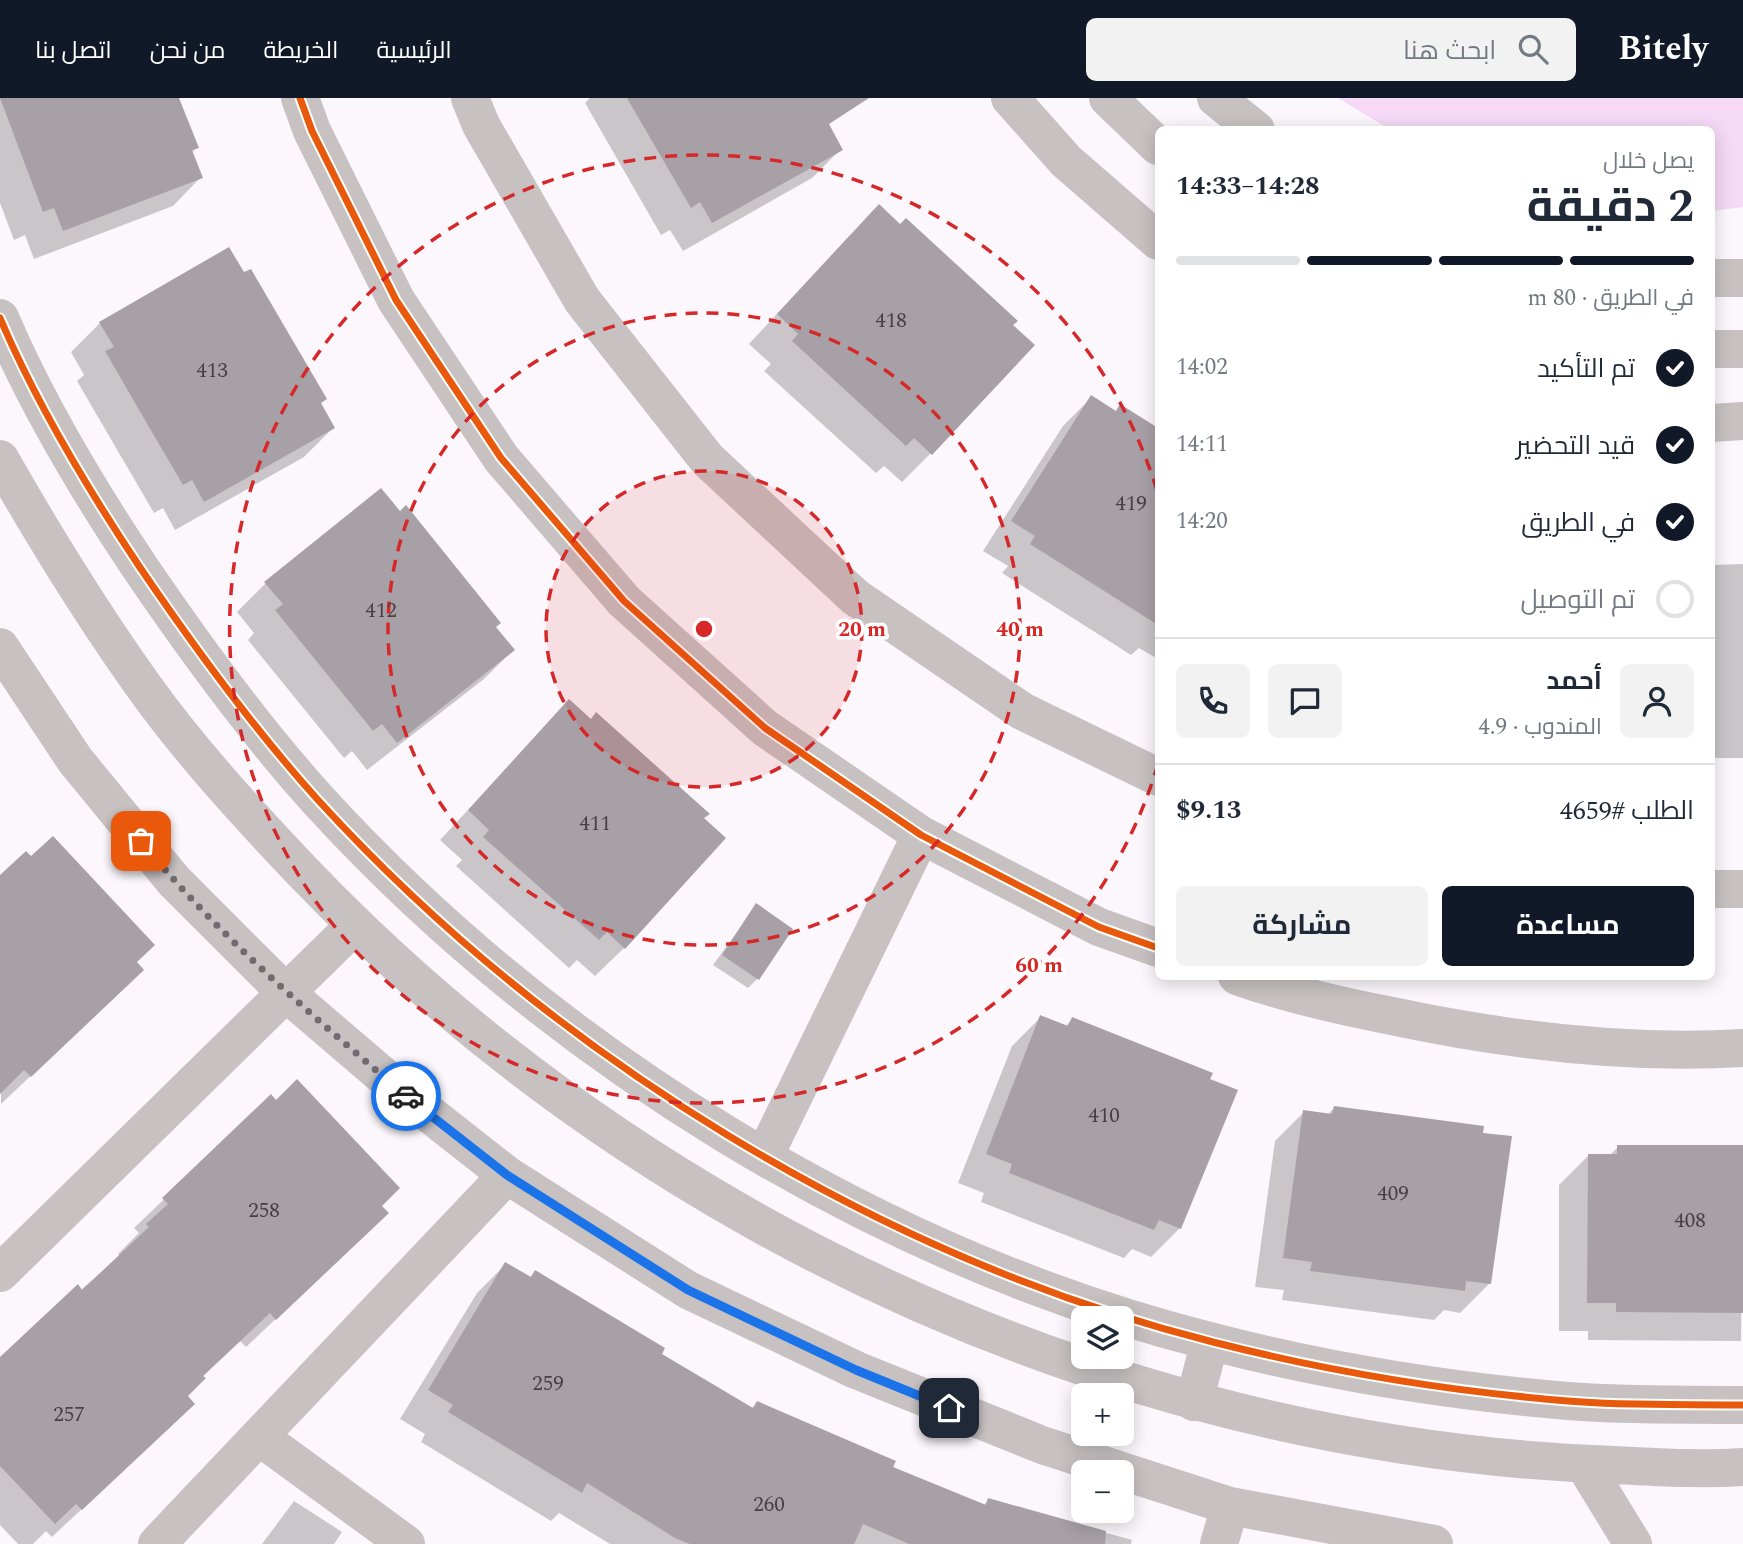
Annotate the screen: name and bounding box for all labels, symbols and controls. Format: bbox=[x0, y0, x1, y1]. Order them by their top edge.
search box bbox=[1086, 18, 1576, 81]
text: Bitely bbox=[1618, 24, 1708, 74]
icon: search bbox=[1514, 30, 1552, 68]
text: ابحث هنا bbox=[1403, 31, 1496, 71]
text: اتصل بنا bbox=[35, 33, 112, 69]
text: من نحن bbox=[150, 33, 226, 69]
text: الخريطة bbox=[264, 33, 338, 69]
text: الرئيسية bbox=[376, 33, 452, 69]
text: يصل خلال bbox=[1603, 144, 1694, 179]
text: 14:28–14:33 bbox=[1176, 166, 1320, 206]
text: 2 دقيقة bbox=[1527, 172, 1694, 242]
text: في الطريق · 80 m bbox=[1528, 281, 1694, 316]
house number: 418 bbox=[875, 305, 907, 337]
text: تم التأكيد bbox=[1537, 349, 1635, 389]
icon: check bbox=[1656, 349, 1694, 387]
text: 14:02 bbox=[1176, 350, 1228, 385]
house number: 413 bbox=[196, 355, 228, 387]
text: قيد التحضير bbox=[1516, 426, 1635, 466]
icon: check bbox=[1656, 426, 1694, 464]
text: 14:11 bbox=[1176, 427, 1228, 462]
house number: 419 bbox=[1115, 488, 1147, 520]
text: في الطريق bbox=[1521, 503, 1635, 543]
icon: check bbox=[1656, 503, 1694, 541]
text: 14:20 bbox=[1176, 504, 1228, 539]
text: تم التوصيل bbox=[1520, 580, 1635, 620]
house number: 412 bbox=[365, 595, 397, 627]
text: 20 m bbox=[838, 614, 886, 646]
text: 40 m bbox=[996, 614, 1044, 646]
centre of rings bbox=[692, 617, 716, 641]
text: أحمد bbox=[1546, 661, 1602, 701]
button: phone bbox=[1176, 664, 1250, 738]
button: chat bbox=[1268, 664, 1342, 738]
button: person bbox=[1620, 664, 1694, 738]
text: المندوب · 4.9 bbox=[1478, 710, 1602, 745]
text: $9.13 bbox=[1176, 790, 1241, 830]
text: الطلب #4659 bbox=[1560, 791, 1694, 831]
house number: 411 bbox=[579, 808, 611, 840]
pin bbox=[111, 811, 171, 871]
icon: bag bbox=[122, 822, 160, 860]
button: مشاركة bbox=[1176, 886, 1428, 966]
button: مساعدة bbox=[1442, 886, 1694, 966]
text: 60 m bbox=[1015, 950, 1063, 982]
courier bbox=[371, 1061, 441, 1131]
icon: car bbox=[387, 1077, 425, 1115]
house number: 410 bbox=[1088, 1100, 1120, 1132]
house number: 409 bbox=[1377, 1178, 1409, 1210]
house number: 258 bbox=[248, 1195, 280, 1227]
house number: 408 bbox=[1674, 1205, 1706, 1237]
map controls bbox=[1071, 1306, 1134, 1523]
button: layers bbox=[1071, 1306, 1134, 1369]
house number: 259 bbox=[532, 1368, 564, 1400]
pin bbox=[919, 1378, 979, 1438]
button: + bbox=[1071, 1383, 1134, 1446]
icon: home bbox=[930, 1389, 968, 1427]
house number: 257 bbox=[53, 1399, 85, 1431]
button: − bbox=[1071, 1460, 1134, 1523]
house number: 260 bbox=[753, 1489, 785, 1521]

